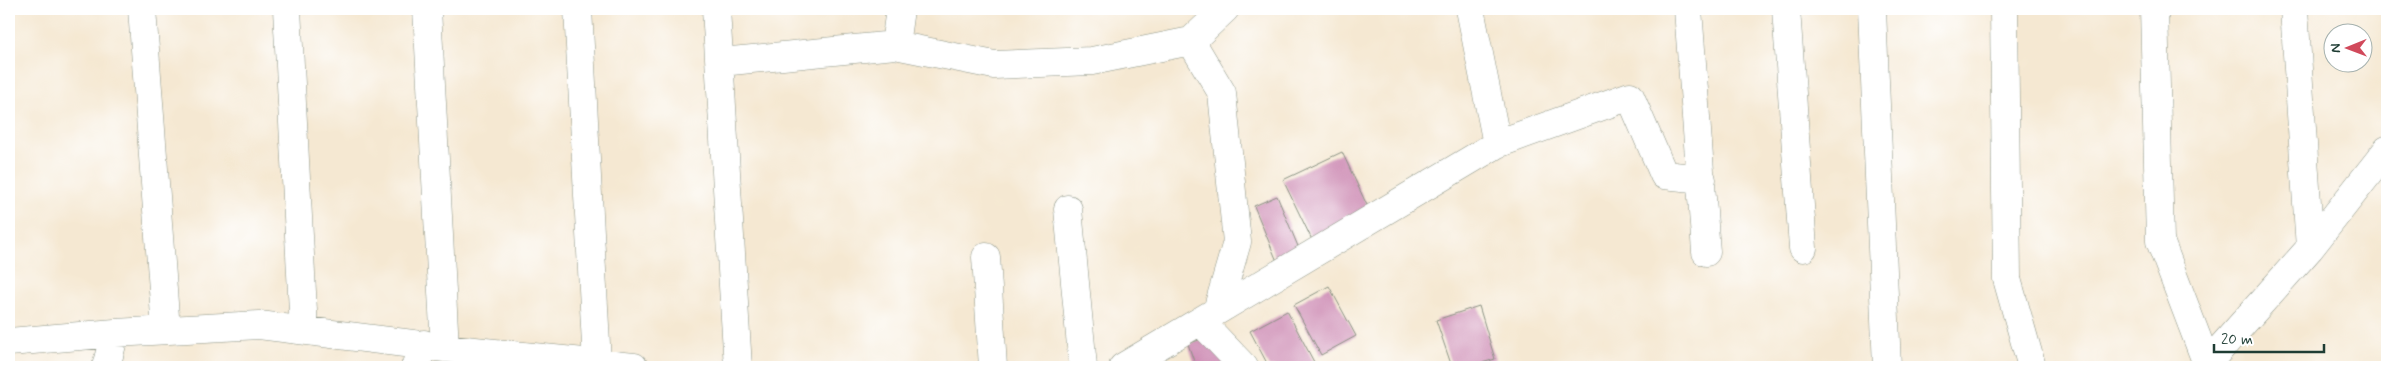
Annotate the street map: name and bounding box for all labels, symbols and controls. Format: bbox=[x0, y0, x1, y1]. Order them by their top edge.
north arrow bbox=[2324, 22, 2374, 72]
text: N bbox=[2327, 43, 2345, 53]
scale bar bbox=[2214, 321, 2324, 353]
text: 20 m bbox=[2221, 330, 2253, 350]

